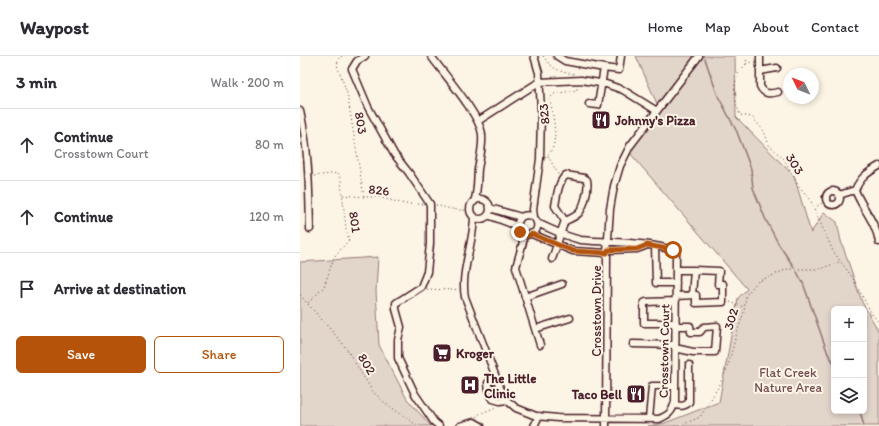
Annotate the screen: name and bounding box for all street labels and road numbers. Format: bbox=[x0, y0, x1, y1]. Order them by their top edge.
street label: 823 bbox=[536, 103, 552, 125]
street label: 803 bbox=[352, 111, 370, 135]
street label: 303 bbox=[783, 151, 807, 177]
street label: 826 bbox=[368, 181, 390, 199]
street label: 801 bbox=[346, 210, 364, 234]
street label: Crosstown Drive bbox=[589, 265, 604, 357]
street label: Crosstown Court bbox=[656, 303, 672, 398]
street label: 302 bbox=[721, 306, 741, 332]
street label: 802 bbox=[355, 351, 379, 377]

